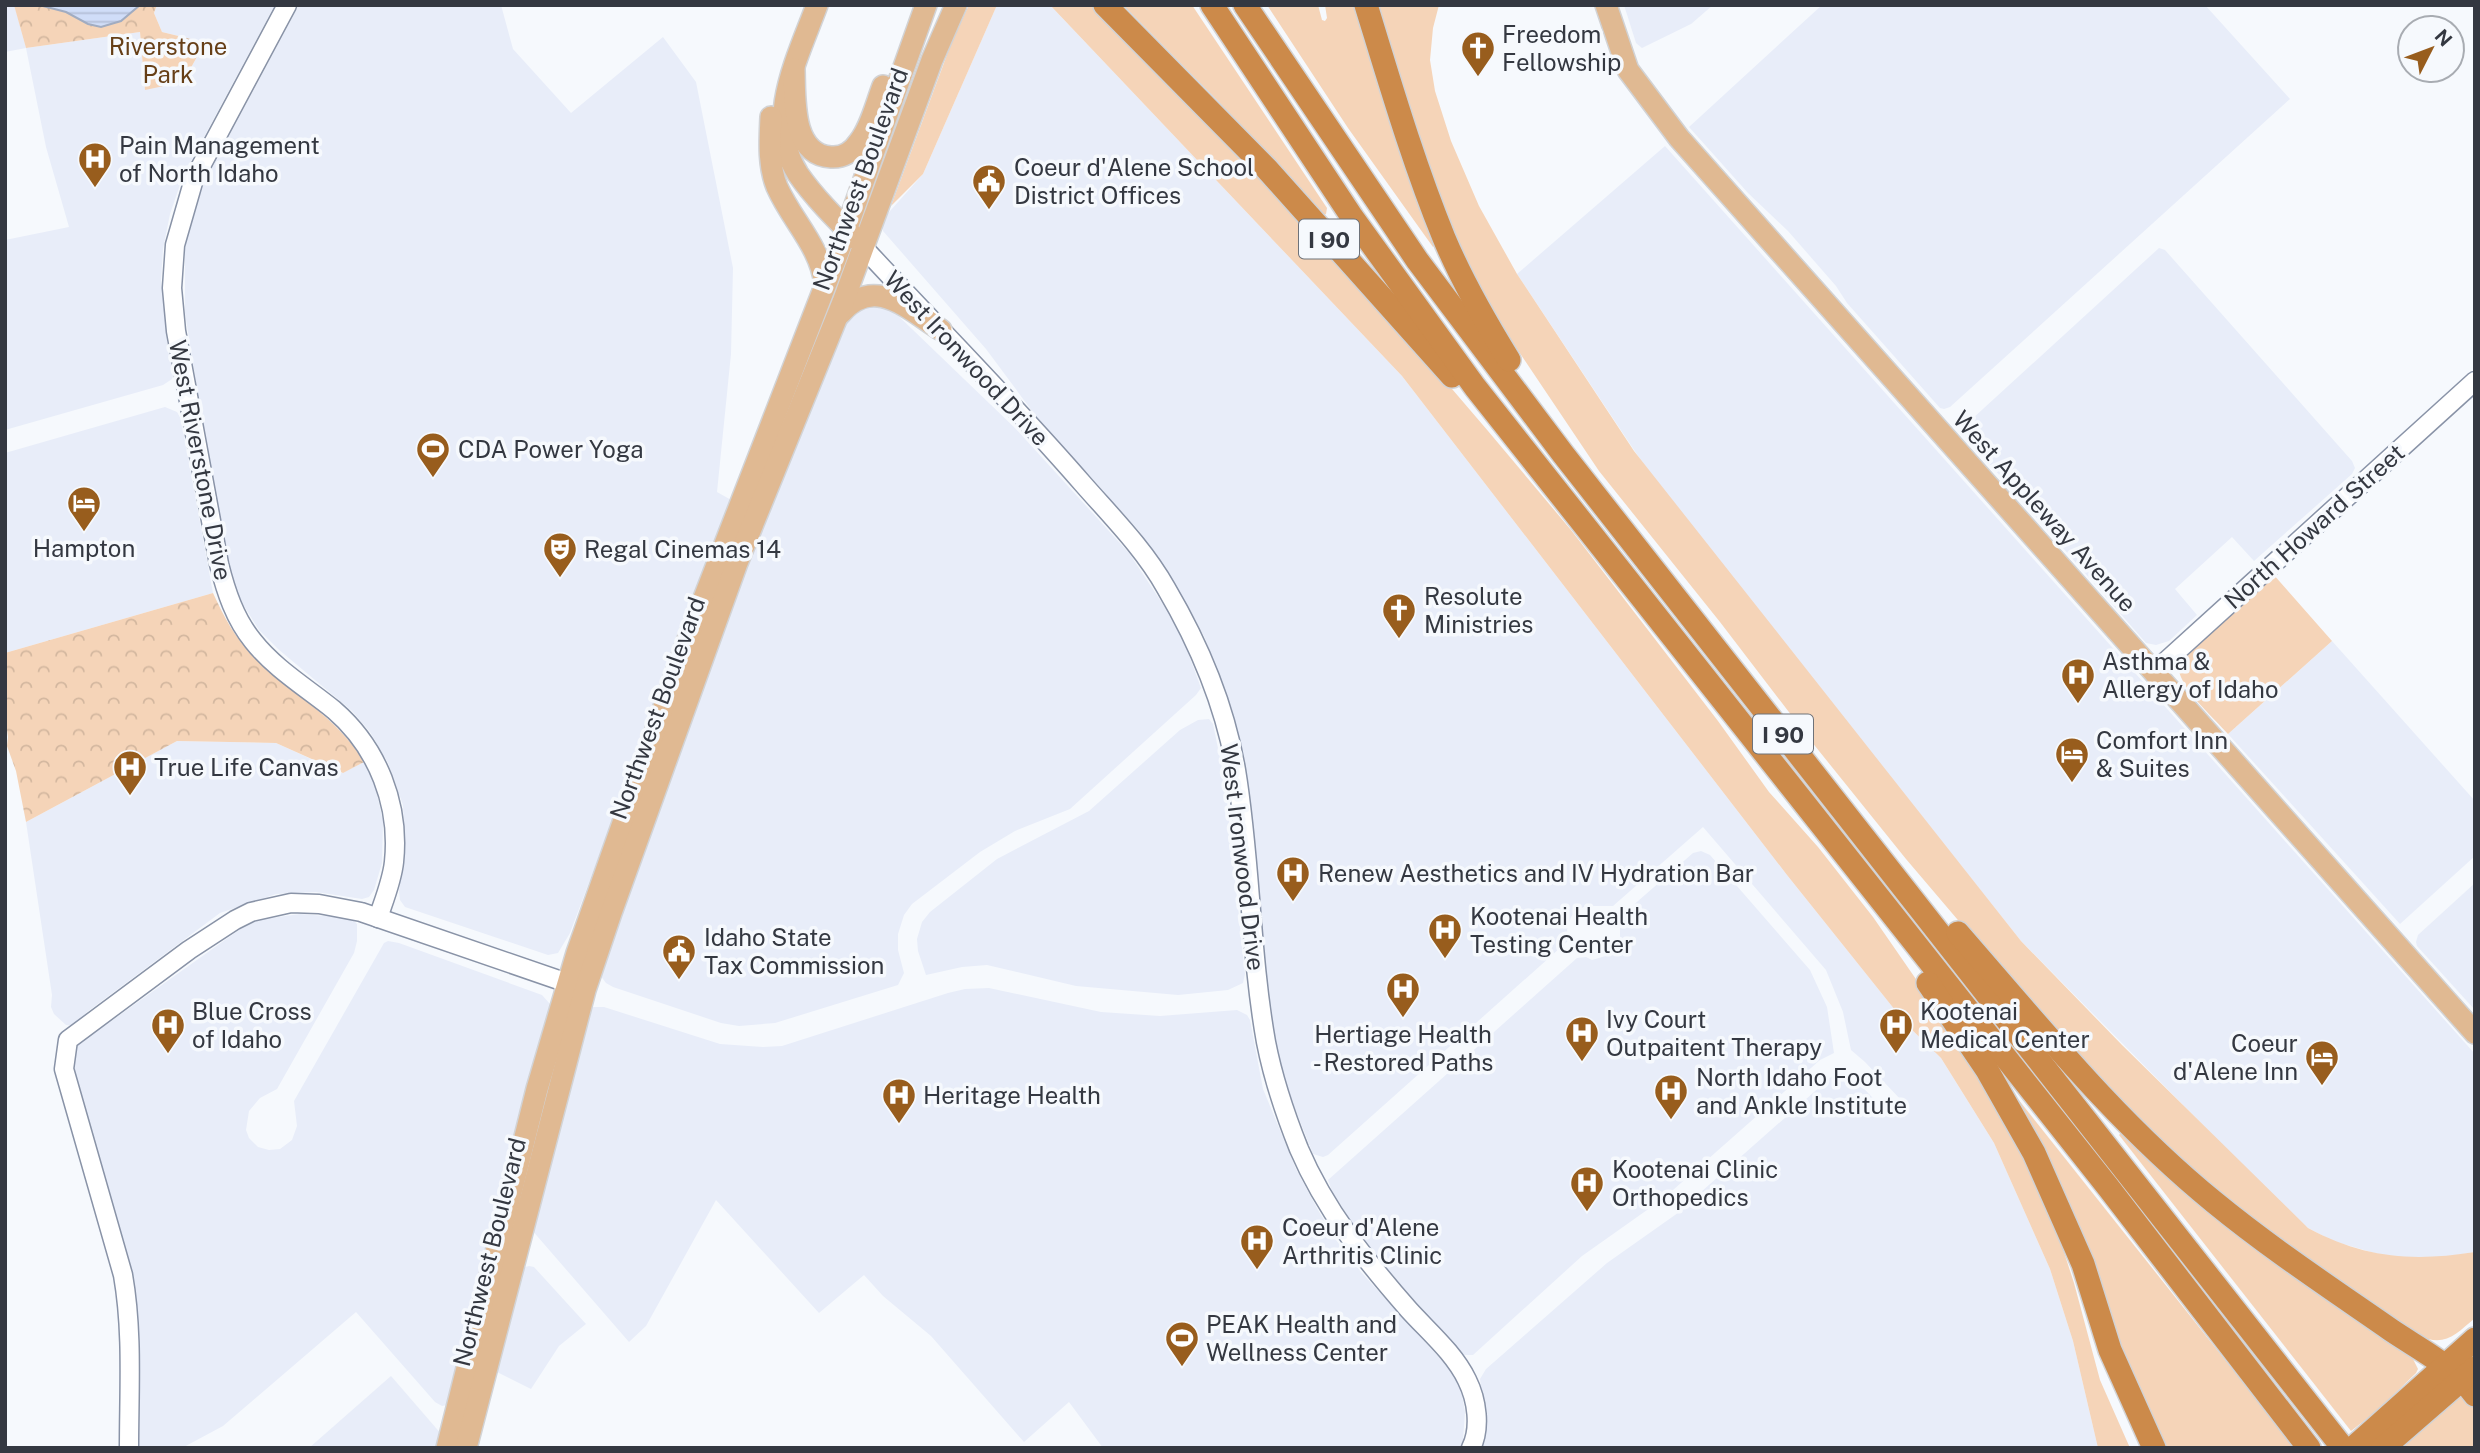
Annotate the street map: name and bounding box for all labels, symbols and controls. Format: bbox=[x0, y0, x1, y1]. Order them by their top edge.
north arrow bbox=[2396, 14, 2466, 84]
place label: Freedom Fellowship bbox=[1502, 20, 1621, 76]
text: N bbox=[2430, 25, 2457, 51]
church icon: Freedom Fellowship bbox=[1459, 29, 1497, 78]
park label: Riverstone Park bbox=[109, 32, 227, 88]
street label: Northwest Boulevard bbox=[807, 64, 913, 294]
place label: Pain Management of North Idaho bbox=[119, 131, 320, 187]
hospital icon: Pain Management of North Idaho bbox=[76, 140, 114, 189]
place label: Coeur d'Alene School District Offices bbox=[1014, 153, 1254, 209]
public building icon: Coeur d'Alene School District Offices bbox=[970, 162, 1008, 211]
road number: I 90 bbox=[1299, 220, 1359, 258]
street label: West Ironwood Drive bbox=[879, 265, 1055, 451]
street label: West Riverstone Drive bbox=[164, 338, 238, 582]
street label: West Appleway Avenue bbox=[1947, 405, 2143, 617]
sports icon: CDA Power Yoga bbox=[414, 430, 452, 479]
place label: CDA Power Yoga bbox=[458, 435, 644, 463]
street label: North Howard Street bbox=[2218, 438, 2410, 614]
hotel icon: Hampton bbox=[65, 484, 103, 533]
theatre icon: Regal Cinemas 14 bbox=[541, 530, 579, 579]
place label: Hampton bbox=[33, 534, 135, 562]
place label: Regal Cinemas 14 bbox=[584, 535, 781, 563]
place label: Resolute Ministries bbox=[1424, 582, 1533, 638]
church icon: Resolute Ministries bbox=[1380, 591, 1418, 640]
street label: Northwest Boulevard bbox=[604, 593, 710, 823]
place label: Asthma & Allergy of Idaho bbox=[2102, 647, 2279, 703]
hospital icon: Asthma & Allergy of Idaho bbox=[2059, 656, 2097, 705]
road number: I 90 bbox=[1753, 714, 1813, 754]
place label: Comfort Inn & Suites bbox=[2096, 726, 2228, 782]
hotel icon: Comfort Inn & Suites bbox=[2053, 735, 2091, 784]
street label: West Ironwood Drive bbox=[1215, 742, 1271, 972]
hospital icon: True Life Canvas bbox=[111, 748, 149, 797]
place label: True Life Canvas bbox=[154, 753, 339, 781]
hospital icon: Renew Aesthetics and IV Hydration Bar bbox=[1274, 854, 1312, 903]
place label: Renew Aesthetics and IV Hydration Bar bbox=[1318, 859, 1754, 887]
place label: Kootenai Health Testing Center bbox=[1470, 902, 1648, 958]
hospital icon: Kootenai Health Testing Center bbox=[1426, 911, 1464, 960]
place label: Idaho State Tax Commission bbox=[704, 923, 884, 979]
public building icon: Idaho State Tax Commission bbox=[660, 932, 698, 981]
hospital icon: Hertiage Health - Restored Paths bbox=[1384, 970, 1422, 1019]
place label: Blue Cross of Idaho bbox=[192, 997, 312, 1053]
place label: Kootenai Medical Center bbox=[1920, 997, 2090, 1053]
place label: Ivy Court Outpaitent Therapy bbox=[1606, 1005, 1822, 1061]
hospital icon: Blue Cross of Idaho bbox=[149, 1006, 187, 1055]
hospital icon: Kootenai Medical Center bbox=[1877, 1006, 1915, 1055]
hospital icon: Ivy Court Outpaitent Therapy bbox=[1563, 1014, 1601, 1063]
place label: Hertiage Health - Restored Paths bbox=[1313, 1020, 1493, 1076]
place label: Coeur d'Alene Inn bbox=[2173, 1029, 2298, 1085]
hotel icon: Coeur d'Alene Inn bbox=[2303, 1038, 2341, 1087]
place label: North Idaho Foot and Ankle Institute bbox=[1696, 1063, 1907, 1119]
hospital icon: North Idaho Foot and Ankle Institute bbox=[1652, 1072, 1690, 1121]
hospital icon: Heritage Health bbox=[880, 1076, 918, 1125]
place label: Heritage Health bbox=[923, 1081, 1101, 1109]
street label: Northwest Boulevard bbox=[447, 1135, 531, 1369]
place label: Kootenai Clinic Orthopedics bbox=[1612, 1155, 1778, 1211]
hospital icon: Kootenai Clinic Orthopedics bbox=[1568, 1164, 1606, 1213]
place label: Coeur d'Alene Arthritis Clinic bbox=[1282, 1213, 1442, 1269]
hospital icon: Coeur d'Alene Arthritis Clinic bbox=[1238, 1222, 1276, 1271]
place label: PEAK Health and Wellness Center bbox=[1206, 1310, 1397, 1366]
sports icon: PEAK Health and Wellness Center bbox=[1163, 1319, 1201, 1368]

